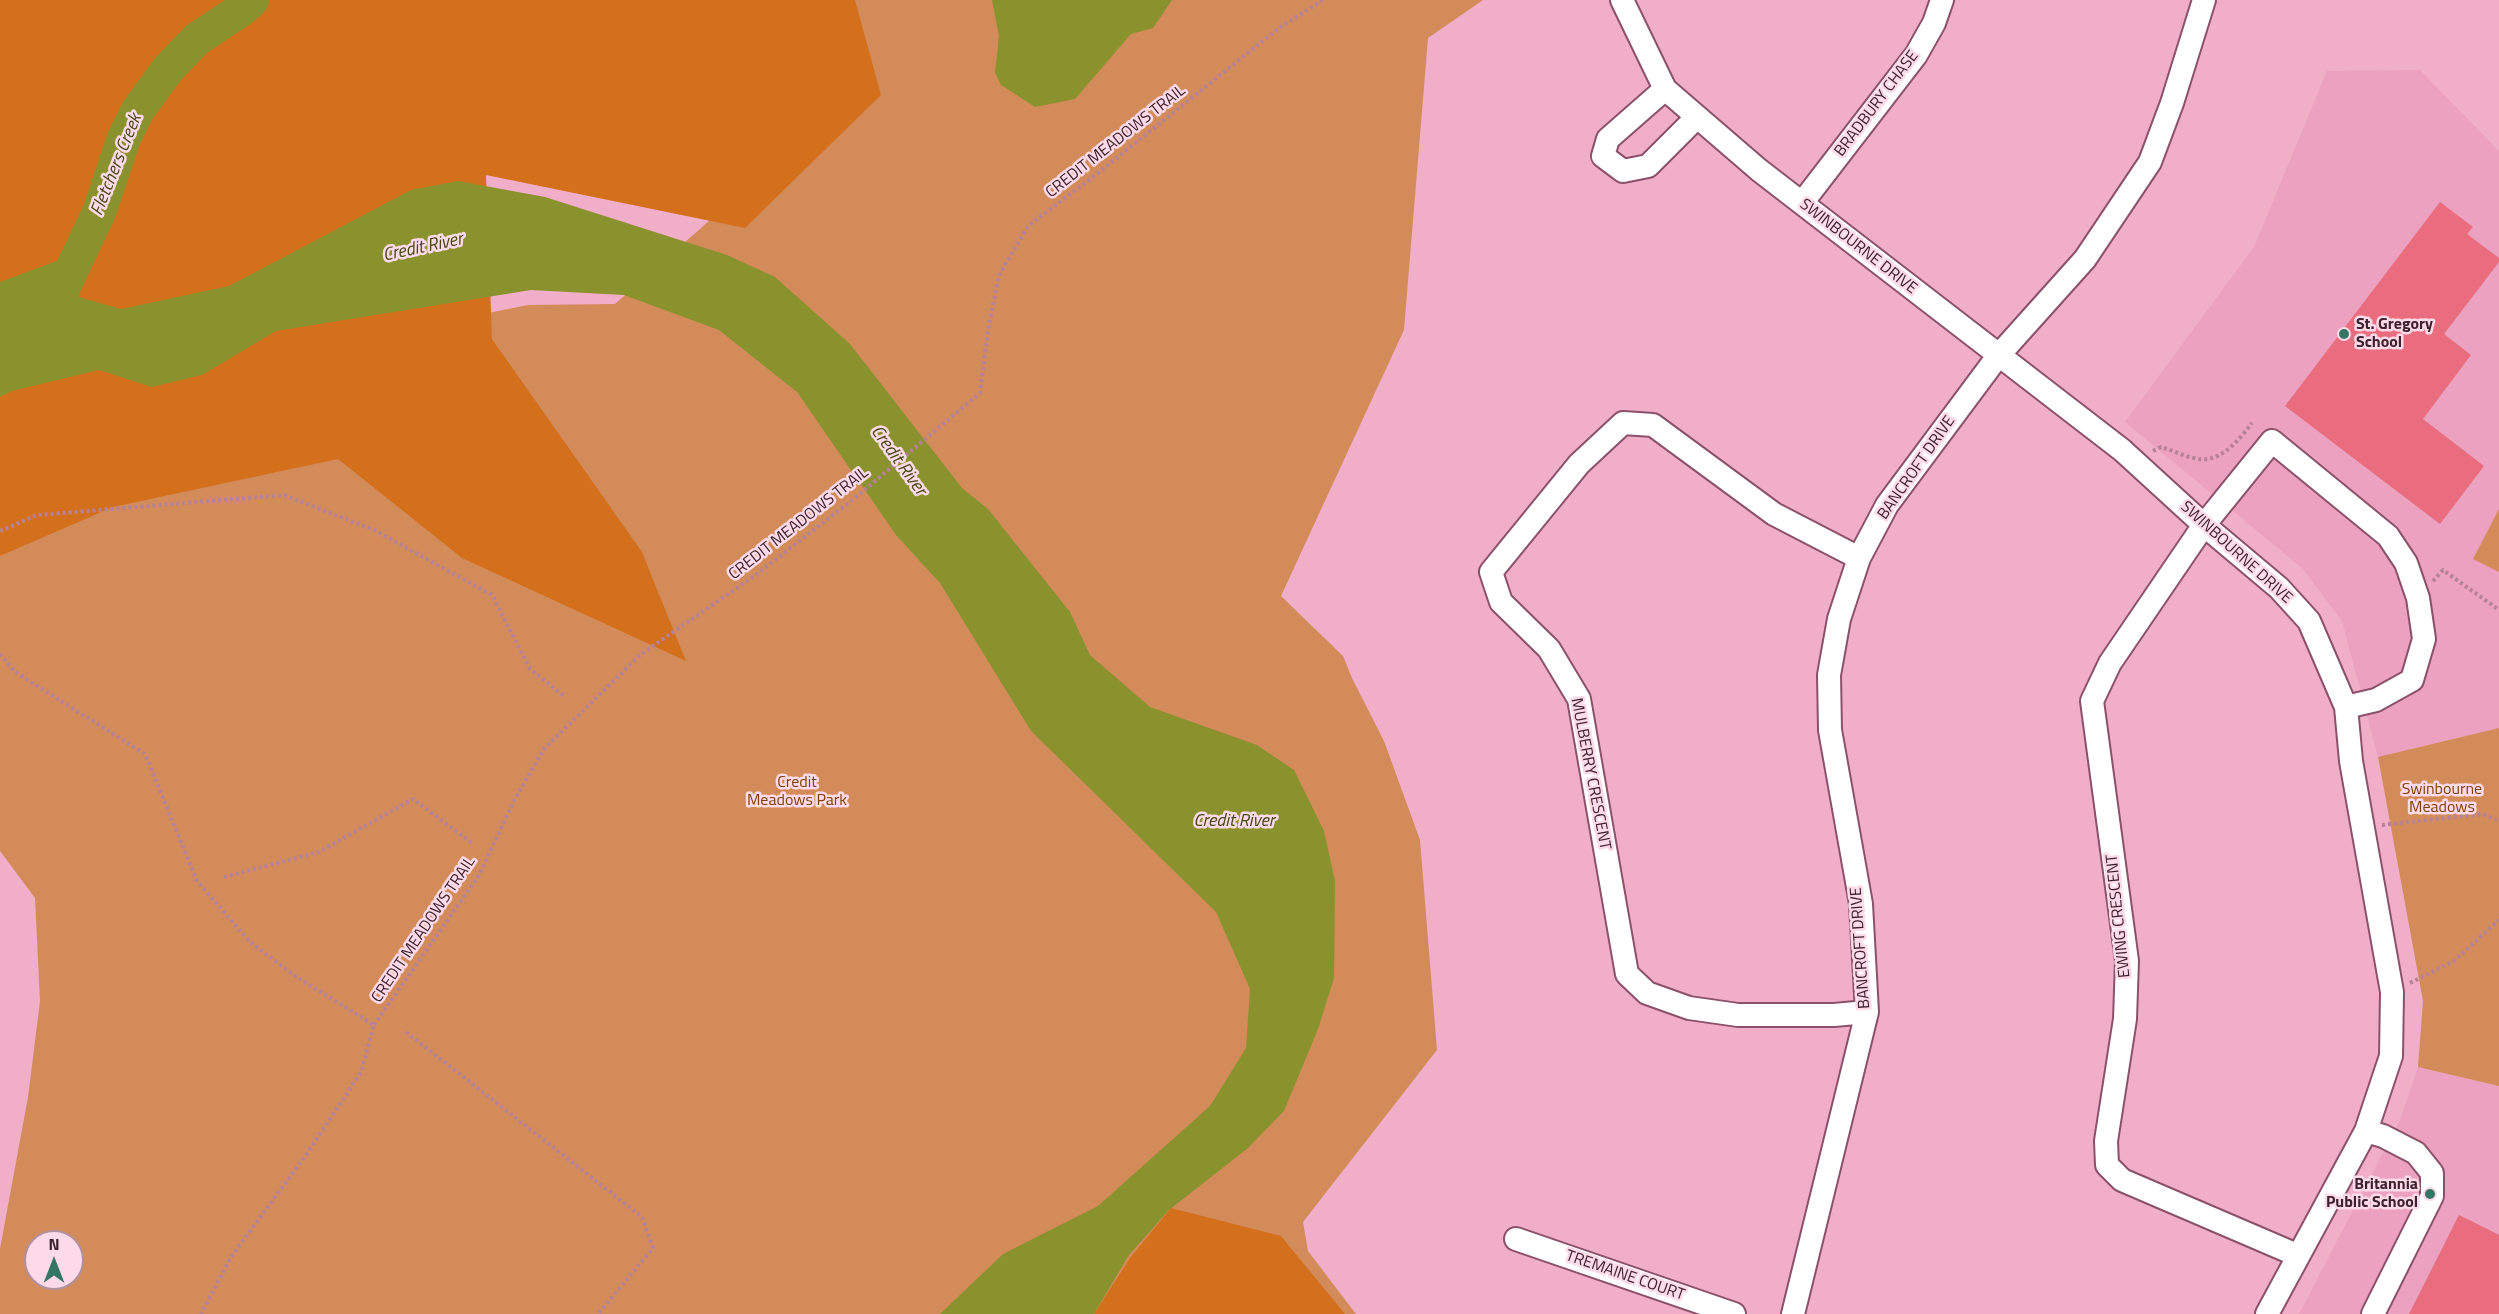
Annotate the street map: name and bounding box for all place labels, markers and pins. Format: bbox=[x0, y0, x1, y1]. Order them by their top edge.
place label: St. Gregory School bbox=[2356, 315, 2433, 353]
marker: St. Gregory School bbox=[2337, 327, 2351, 341]
place label: Britannia Public School bbox=[2326, 1175, 2418, 1213]
marker: Britannia Public School bbox=[2423, 1187, 2437, 1201]

